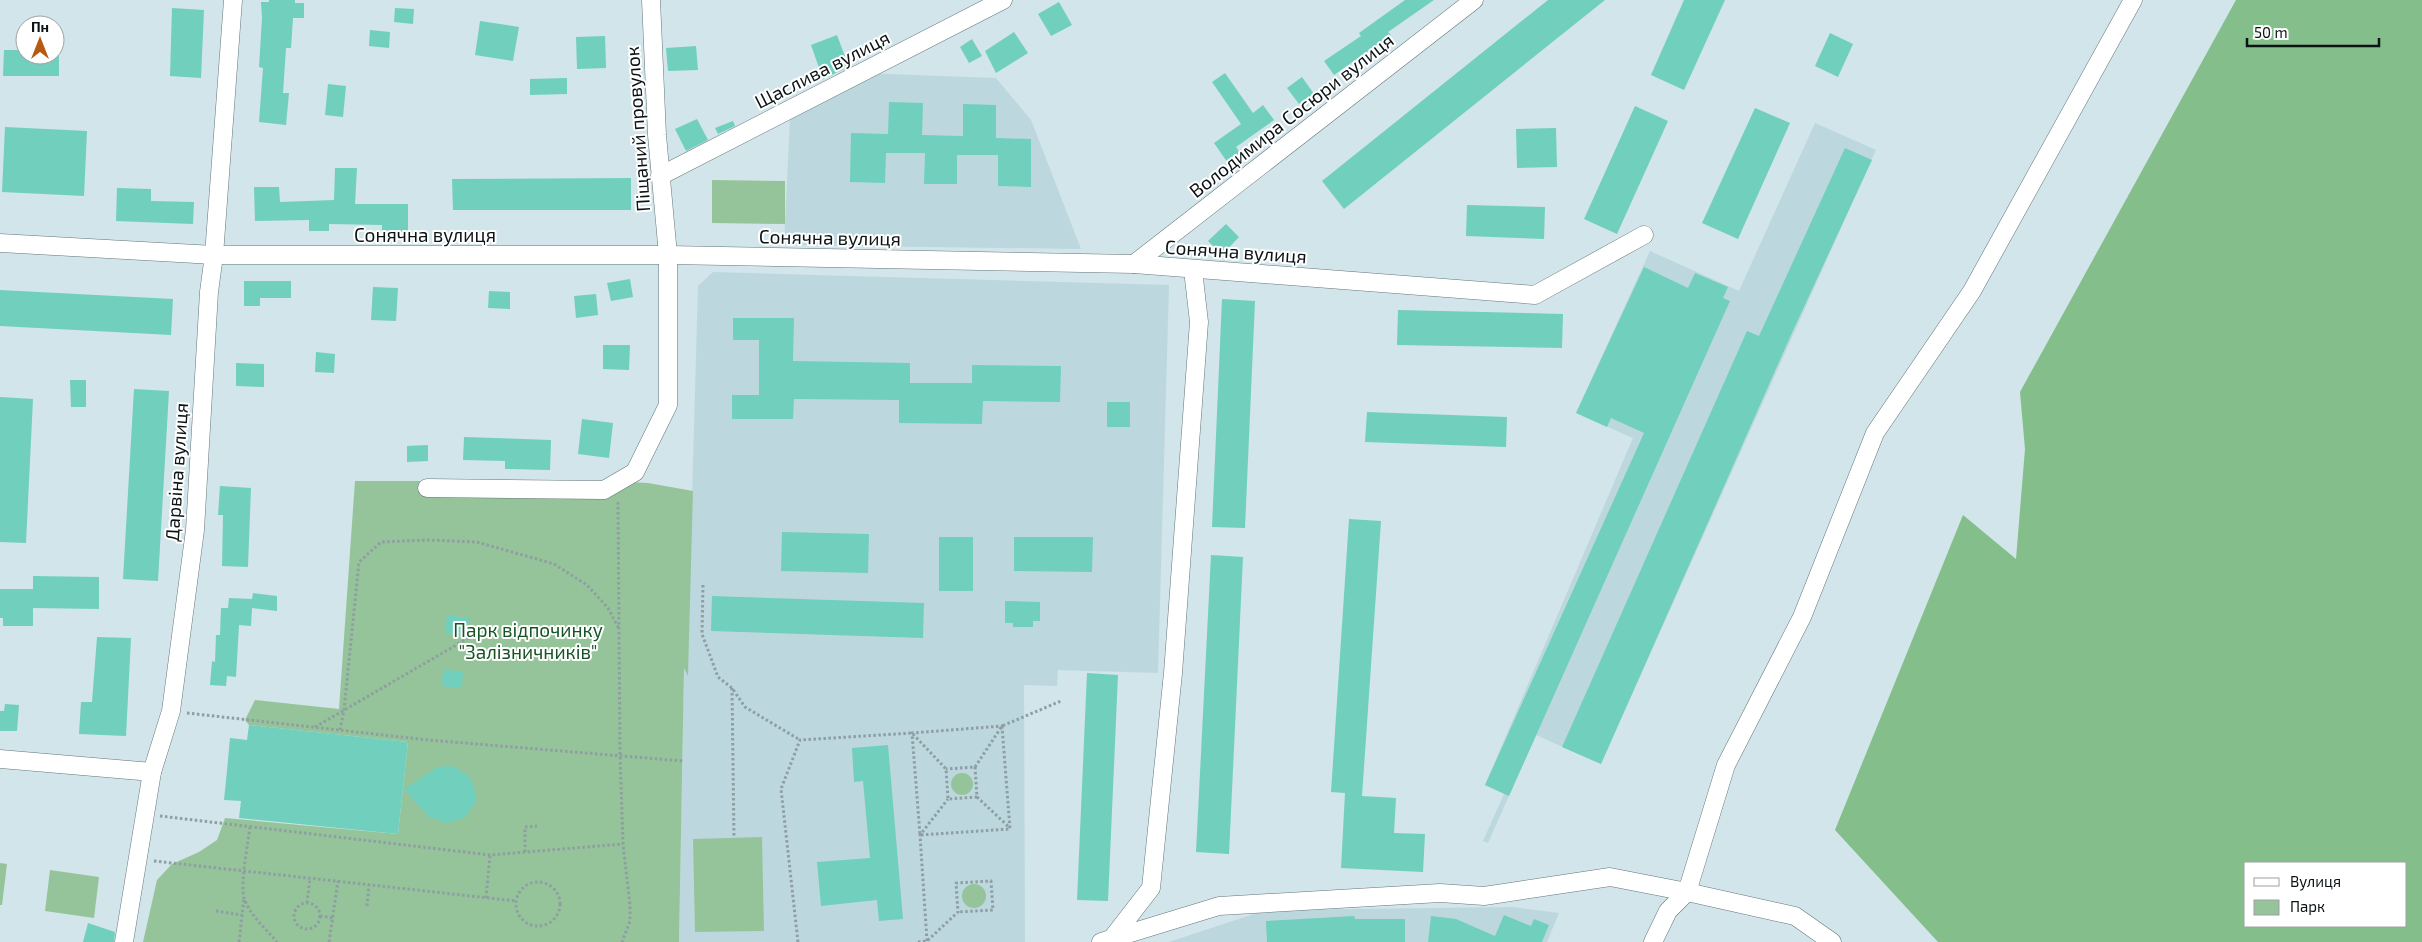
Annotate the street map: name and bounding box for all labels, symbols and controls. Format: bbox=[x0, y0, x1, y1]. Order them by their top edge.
north arrow bbox=[15, 15, 65, 65]
scale bar bbox=[2247, 15, 2380, 47]
text: Пн bbox=[31, 18, 49, 35]
text: 50 m bbox=[2254, 23, 2288, 41]
street label: Щаслива вулиця bbox=[751, 25, 894, 114]
street label: Володимира Сосюри вулиця bbox=[1184, 28, 1398, 203]
street label: Піщаний провулок bbox=[620, 45, 655, 212]
street label: Сонячна вулиця bbox=[354, 223, 496, 247]
street label: Сонячна вулиця bbox=[759, 224, 901, 251]
street label: Сонячна вулиця bbox=[1164, 235, 1308, 268]
street label: Дарвіна вулиця bbox=[160, 402, 193, 542]
park label: Парк відпочинку "Залізничників" bbox=[453, 618, 603, 663]
legend bbox=[2244, 862, 2407, 927]
text: Вулиця bbox=[2290, 872, 2341, 891]
text: Парк bbox=[2290, 897, 2325, 915]

